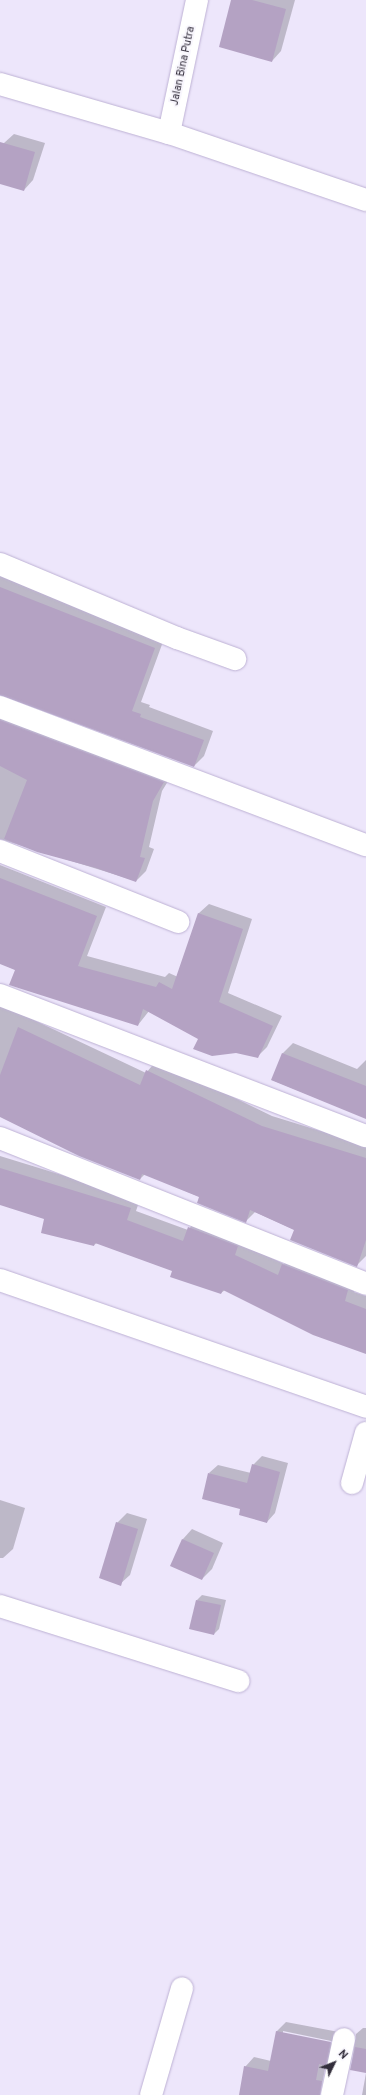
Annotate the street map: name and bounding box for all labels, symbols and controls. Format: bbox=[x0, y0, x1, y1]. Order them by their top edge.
street label: Jalan Bina Putra bbox=[168, 25, 198, 107]
north arrow bbox=[314, 2043, 354, 2083]
text: N bbox=[335, 2047, 351, 2062]

